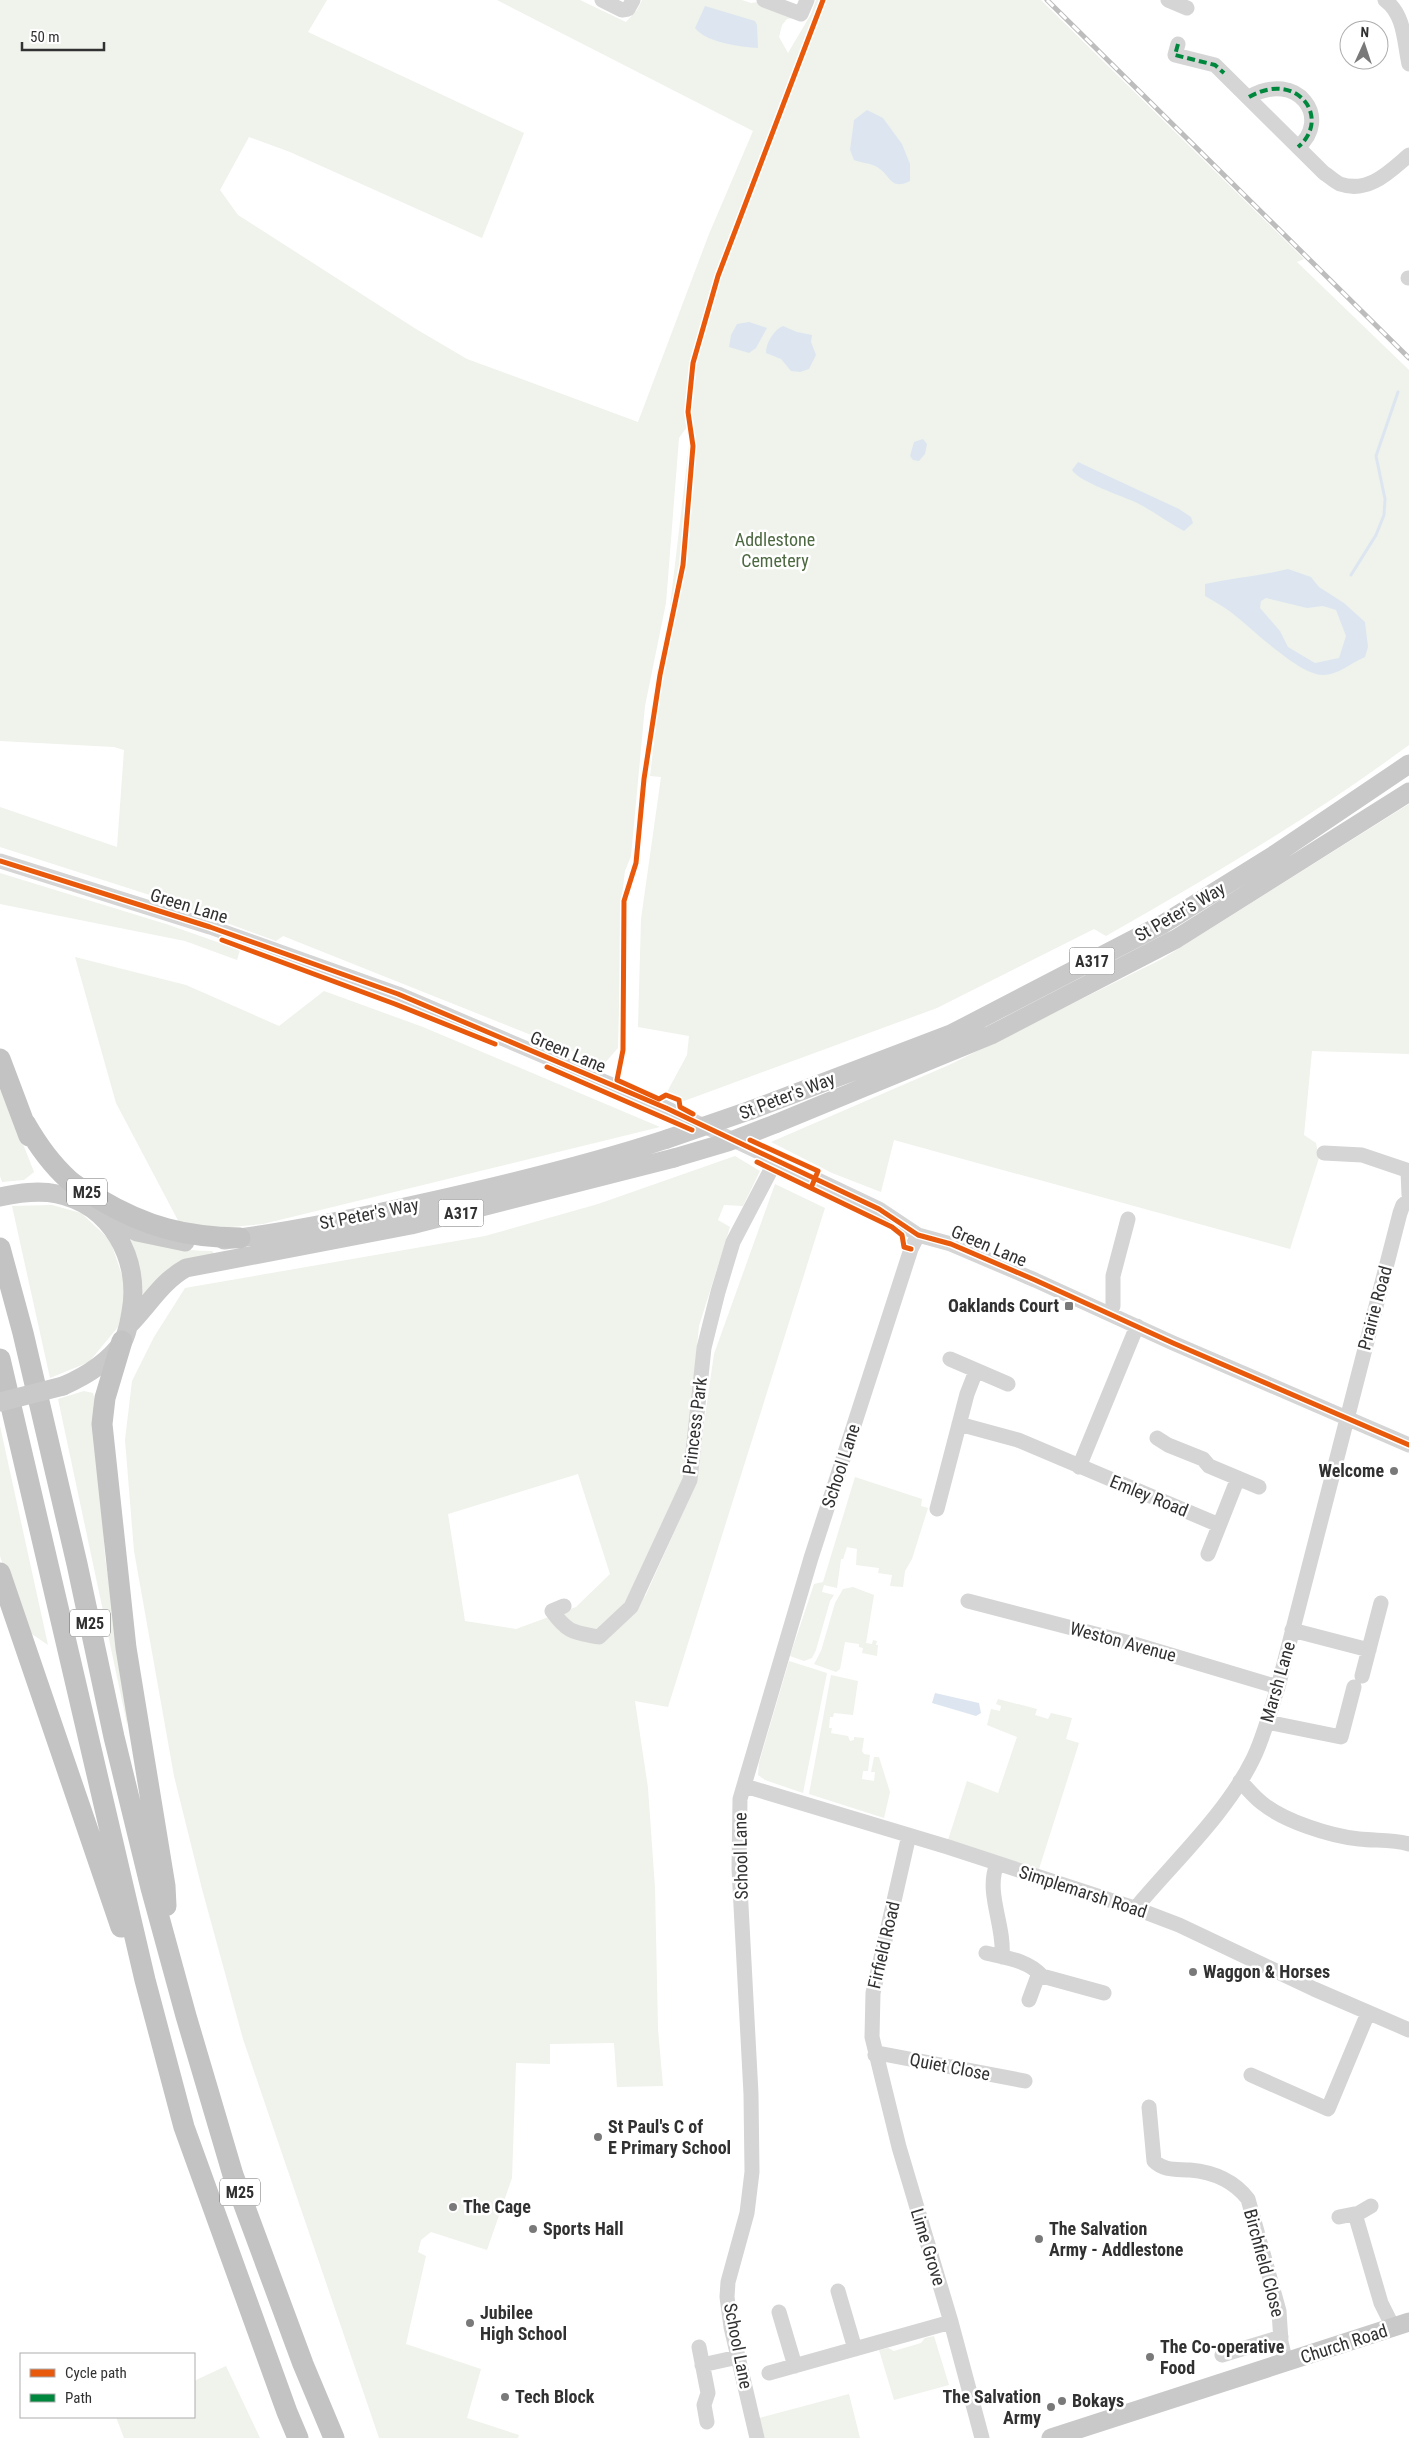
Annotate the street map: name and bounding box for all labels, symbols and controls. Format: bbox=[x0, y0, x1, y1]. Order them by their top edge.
scale bar bbox=[22, 20, 105, 52]
north arrow bbox=[1339, 20, 1389, 70]
text: N bbox=[1360, 24, 1369, 40]
text: 50 m bbox=[30, 28, 60, 46]
park label: Addlestone Cemetery bbox=[735, 529, 815, 571]
street label: St Peter's Way bbox=[1131, 877, 1229, 946]
street label: Green Lane bbox=[148, 884, 230, 927]
road number: A317 bbox=[1070, 948, 1114, 974]
street label: Green Lane bbox=[527, 1026, 609, 1077]
street label: St Peter's Way bbox=[736, 1068, 838, 1123]
road number: M25 bbox=[67, 1178, 107, 1206]
street label: St Peter's Way bbox=[317, 1194, 421, 1233]
road number: A317 bbox=[438, 1200, 484, 1226]
street label: Green Lane bbox=[948, 1220, 1030, 1271]
street label: Prairie Road bbox=[1353, 1264, 1396, 1352]
place label: Oaklands Court bbox=[948, 1295, 1059, 1316]
marker: Oaklands Court bbox=[1063, 1300, 1075, 1312]
street label: Princess Park bbox=[678, 1376, 711, 1476]
street label: School Lane bbox=[817, 1421, 864, 1510]
place label: Welcome bbox=[1318, 1460, 1384, 1481]
marker: Welcome bbox=[1388, 1465, 1400, 1477]
street label: Emley Road bbox=[1107, 1470, 1191, 1521]
road number: M25 bbox=[70, 1610, 110, 1636]
street label: Weston Avenue bbox=[1068, 1617, 1178, 1666]
street label: Marsh Lane bbox=[1256, 1639, 1299, 1725]
street label: School Lane bbox=[729, 1812, 752, 1900]
street label: Simplemarsh Road bbox=[1017, 1861, 1150, 1922]
street label: Firfield Road bbox=[863, 1899, 904, 1991]
place label: Waggon & Horses bbox=[1203, 1961, 1330, 1982]
marker: Waggon & Horses bbox=[1187, 1966, 1199, 1978]
street label: Quiet Close bbox=[908, 2048, 992, 2085]
place label: St Paul's C of E Primary School bbox=[608, 2116, 731, 2158]
marker: St Paul's C of E Primary School bbox=[592, 2131, 604, 2143]
road number: M25 bbox=[220, 2178, 260, 2206]
place label: The Cage bbox=[463, 2196, 531, 2217]
marker: The Cage bbox=[447, 2201, 459, 2213]
street label: Lime Grove bbox=[907, 2206, 950, 2288]
street label: Birchfield Close bbox=[1240, 2207, 1289, 2319]
place label: Sports Hall bbox=[543, 2218, 623, 2239]
place label: The Salvation Army - Addlestone bbox=[1049, 2218, 1184, 2260]
marker: Sports Hall bbox=[527, 2223, 539, 2235]
marker: The Salvation Army - Addlestone bbox=[1033, 2233, 1045, 2245]
street label: School Lane bbox=[720, 2301, 757, 2391]
place label: Jubilee High School bbox=[480, 2302, 567, 2344]
marker: Jubilee High School bbox=[464, 2317, 476, 2329]
street label: Church Road bbox=[1298, 2320, 1390, 2367]
place label: The Co-operative Food bbox=[1160, 2336, 1285, 2378]
marker: The Co-operative Food bbox=[1144, 2351, 1156, 2363]
legend bbox=[20, 2353, 195, 2418]
text: Cycle path bbox=[65, 2364, 127, 2382]
place label: Tech Block bbox=[515, 2386, 595, 2407]
place label: The Salvation Army bbox=[943, 2386, 1041, 2428]
text: Path bbox=[65, 2389, 92, 2407]
place label: Bokays bbox=[1072, 2390, 1124, 2411]
marker: Tech Block bbox=[499, 2391, 511, 2403]
marker: Bokays bbox=[1056, 2395, 1068, 2407]
marker: The Salvation Army bbox=[1045, 2401, 1057, 2413]

